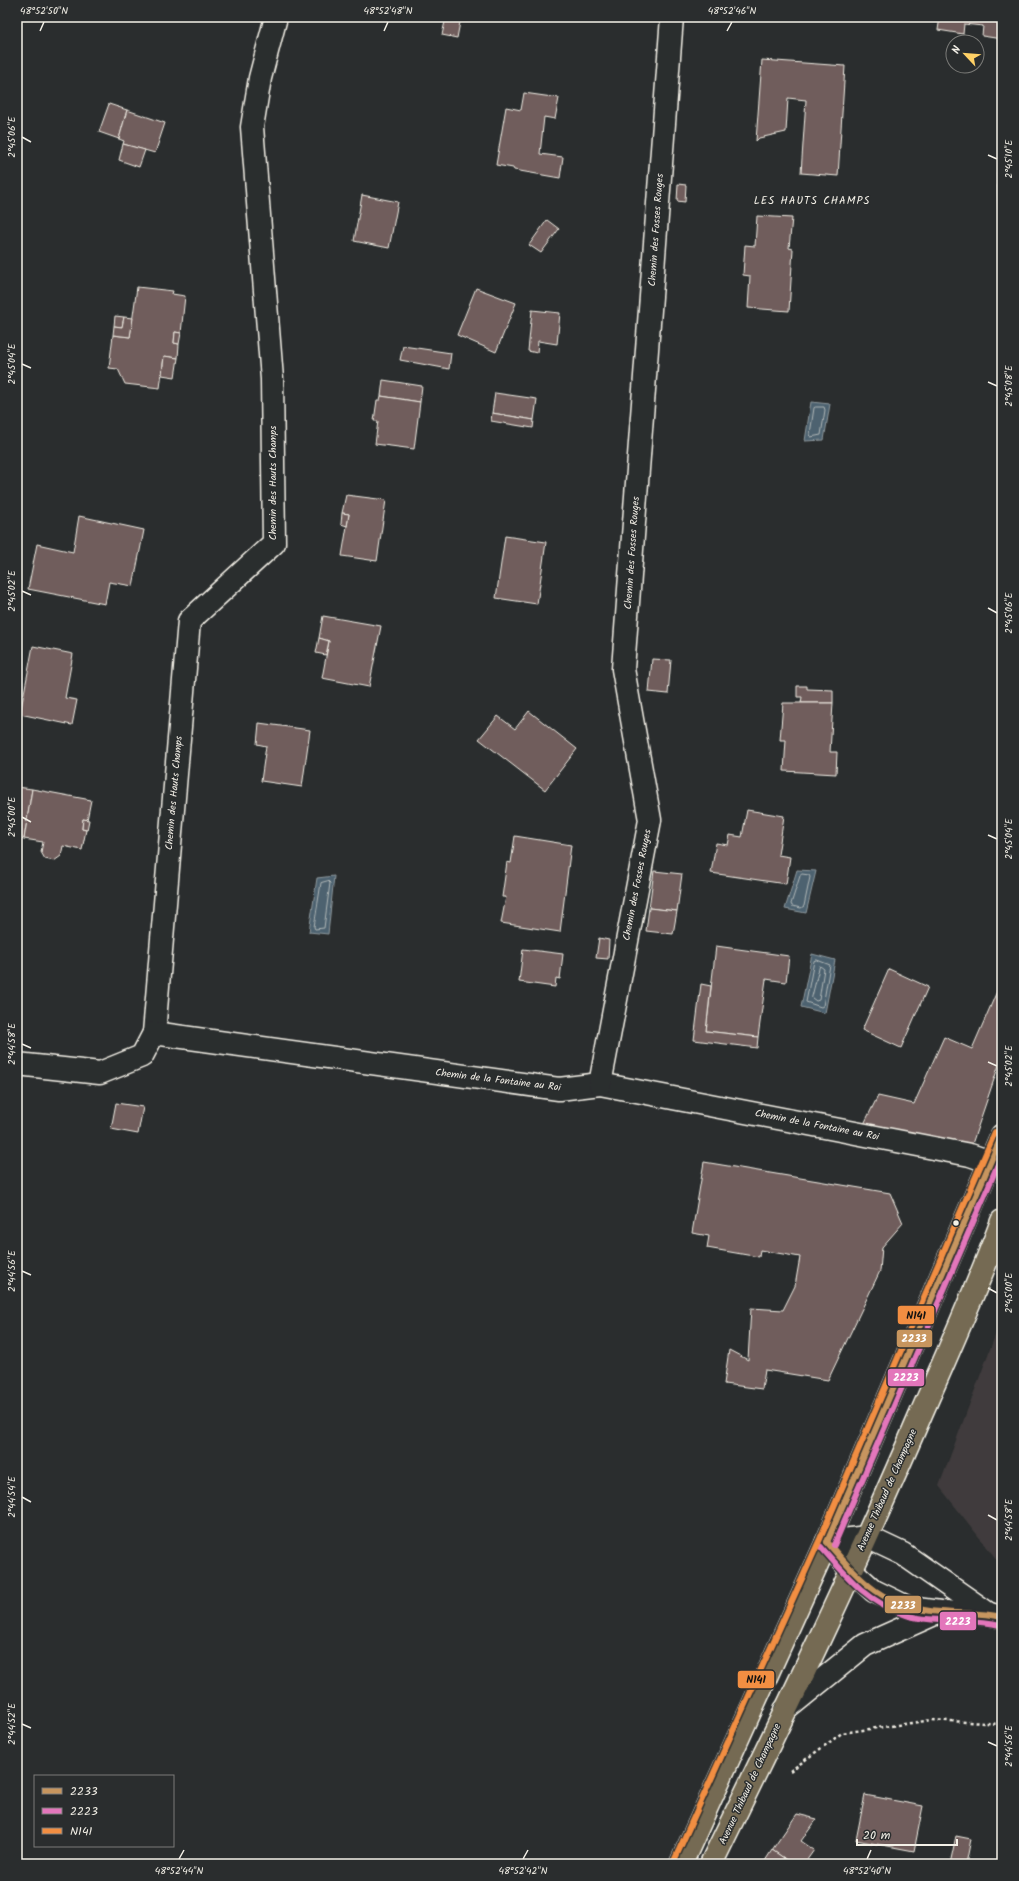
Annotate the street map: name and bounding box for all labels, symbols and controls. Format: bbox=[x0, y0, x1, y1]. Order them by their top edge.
text: 48°52'50"N bbox=[20, 3, 68, 19]
text: 48°52'48"N bbox=[363, 3, 413, 19]
text: 48°52'46"N bbox=[708, 3, 757, 19]
north arrow bbox=[945, 34, 985, 74]
text: N bbox=[947, 43, 967, 57]
text: 2°45'06"E bbox=[4, 115, 20, 158]
text: 2°45'10"E bbox=[1001, 138, 1017, 178]
street label: Chemin des Fosses Rouges bbox=[644, 172, 668, 287]
district label: LES HAUTS CHAMPS bbox=[754, 192, 870, 210]
text: 2°45'04"E bbox=[4, 342, 20, 385]
text: 2°45'08"E bbox=[1001, 364, 1017, 407]
street label: Chemin des Hauts Champs bbox=[265, 425, 281, 540]
street label: Chemin des Fosses Rouges bbox=[620, 495, 644, 610]
text: 2°45'02"E bbox=[4, 569, 20, 612]
text: 2°45'06"E bbox=[1001, 591, 1017, 634]
street label: Chemin des Hauts Champs bbox=[161, 734, 187, 851]
text: 2°45'00"E bbox=[4, 796, 20, 837]
text: 2°45'04"E bbox=[1001, 817, 1017, 860]
street label: Chemin des Fosses Rouges bbox=[618, 827, 656, 942]
text: 2°44'58"E bbox=[4, 1022, 20, 1065]
text: 2°45'02"E bbox=[1001, 1044, 1017, 1087]
street label: Chemin de la Fontaine au Roi bbox=[434, 1064, 562, 1096]
street label: Chemin de la Fontaine au Roi bbox=[753, 1105, 881, 1145]
unlabelled marker bbox=[951, 1218, 961, 1228]
text: 2°44'56"E bbox=[4, 1249, 20, 1292]
text: 2°45'00"E bbox=[1001, 1272, 1017, 1313]
line badge: N141 bbox=[897, 1305, 935, 1325]
text: N141 bbox=[906, 1307, 926, 1325]
line badge: 2233 bbox=[896, 1329, 933, 1348]
text: 2233 bbox=[902, 1330, 926, 1348]
line badge: 2223 bbox=[887, 1368, 925, 1387]
text: 2223 bbox=[893, 1369, 919, 1387]
street label: Avenue Thibaud de Champagne bbox=[853, 1426, 921, 1553]
text: 2°44'54"E bbox=[4, 1475, 20, 1518]
text: 2°44'58"E bbox=[1001, 1498, 1017, 1541]
line badge: 2233 bbox=[884, 1595, 922, 1614]
text: 2233 bbox=[891, 1597, 915, 1615]
line badge: 2223 bbox=[939, 1611, 977, 1631]
text: 2223 bbox=[945, 1613, 971, 1631]
line badge: N141 bbox=[737, 1670, 775, 1689]
text: N141 bbox=[746, 1671, 766, 1689]
text: 2°44'52"E bbox=[4, 1702, 20, 1745]
street label: Avenue Thibaud de Champagne bbox=[715, 1720, 785, 1847]
text: 2°44'56"E bbox=[1001, 1724, 1017, 1767]
legend bbox=[34, 1775, 174, 1847]
text: 2233 bbox=[70, 1782, 98, 1801]
text: 2223 bbox=[70, 1802, 98, 1821]
scale bar bbox=[857, 1821, 957, 1847]
text: N141 bbox=[70, 1822, 93, 1841]
text: 20 m bbox=[863, 1826, 891, 1845]
text: 48°52'44"N bbox=[155, 1863, 204, 1879]
text: 48°52'42"N bbox=[499, 1863, 548, 1879]
text: 48°52'40"N bbox=[843, 1863, 891, 1879]

